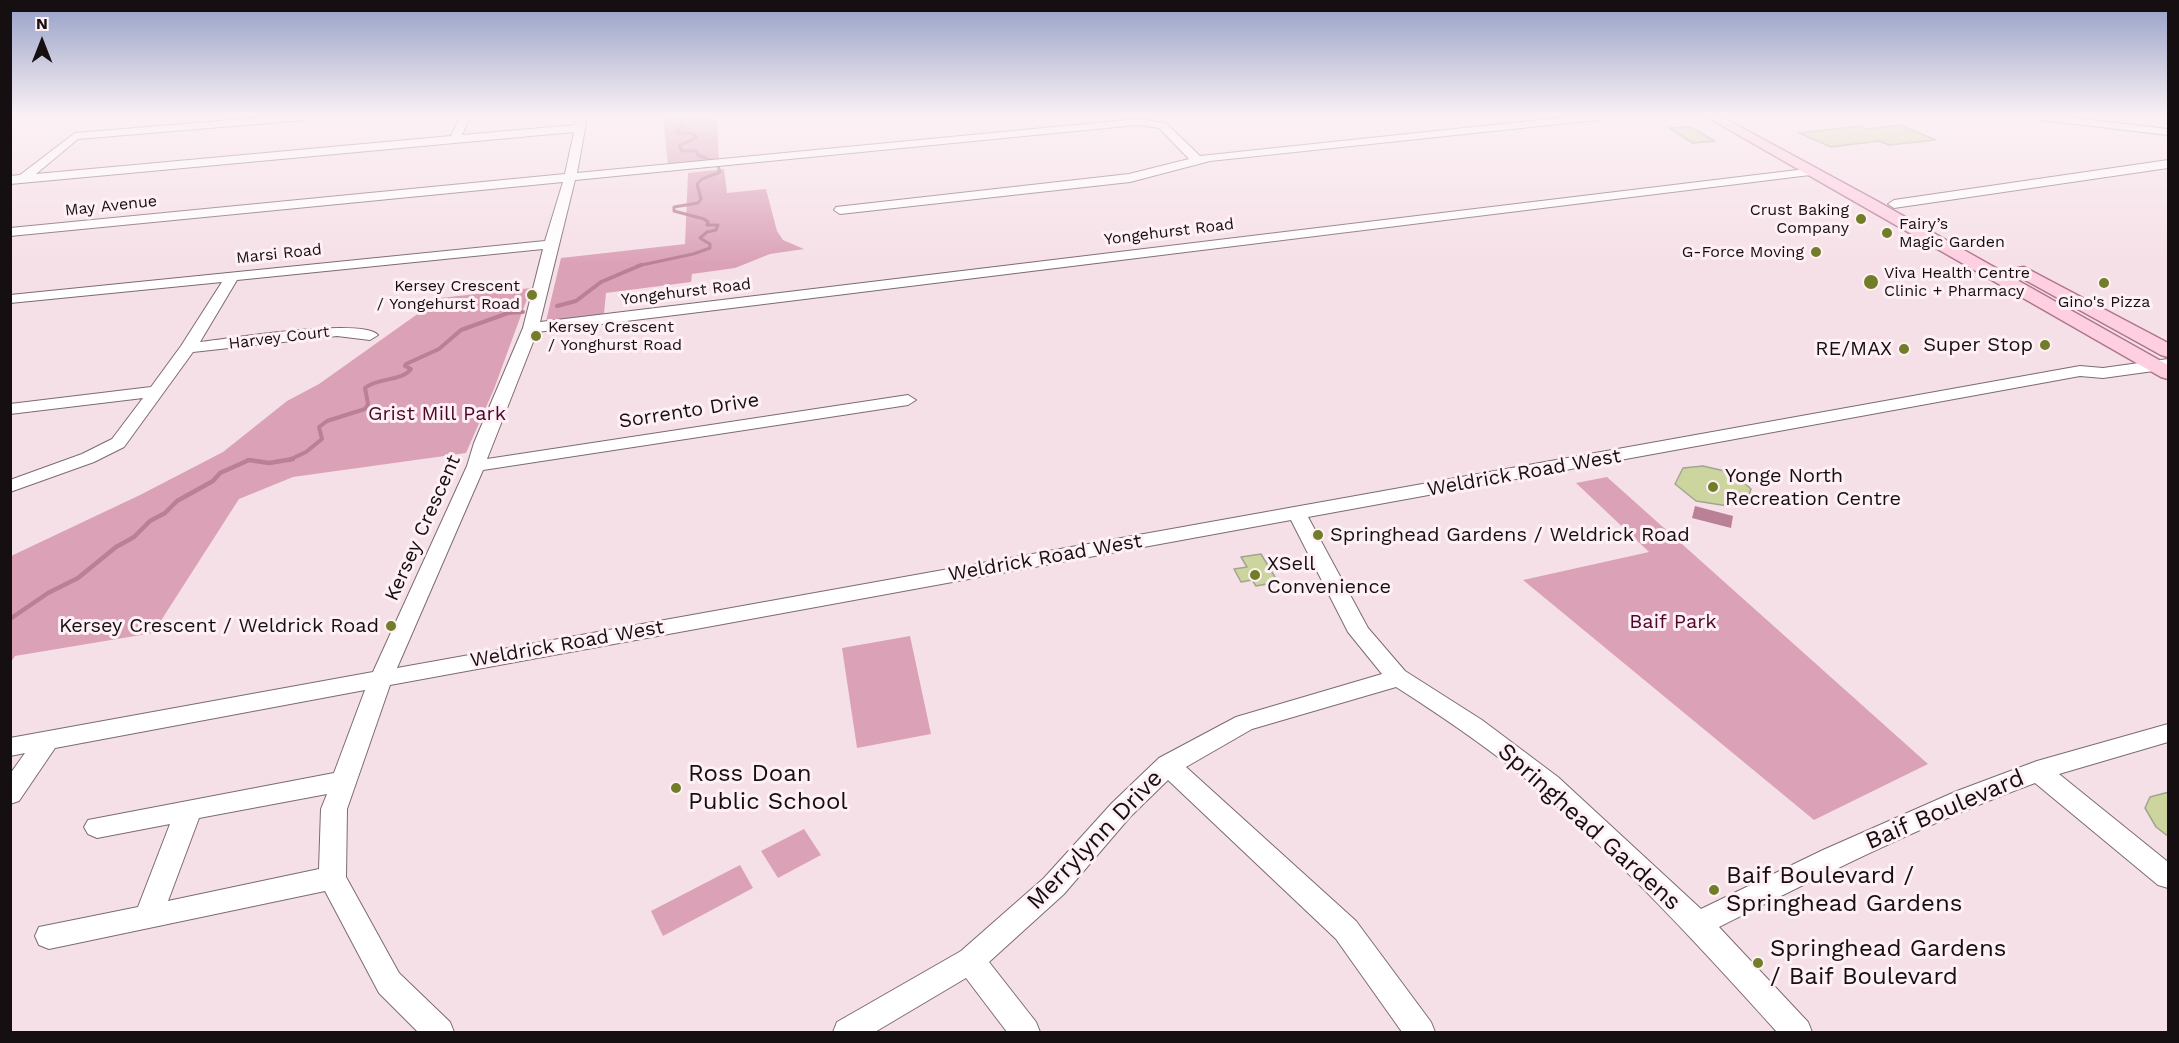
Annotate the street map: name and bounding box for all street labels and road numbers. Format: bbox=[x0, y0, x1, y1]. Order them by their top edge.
street label: May Avenue bbox=[64, 192, 158, 220]
street label: Yongehurst Road bbox=[1103, 214, 1235, 250]
street label: Marsi Road bbox=[235, 240, 323, 268]
street label: Yongehurst Road bbox=[620, 274, 752, 310]
street label: Harvey Court bbox=[228, 322, 330, 354]
street label: Sorrento Drive bbox=[617, 388, 761, 434]
street label: Weldrick Road West bbox=[1425, 444, 1623, 502]
street label: Kersey Crescent bbox=[380, 451, 466, 605]
street label: Weldrick Road West bbox=[946, 529, 1144, 587]
street label: Weldrick Road West bbox=[468, 615, 666, 673]
street label: Springhead Gardens bbox=[1492, 737, 1686, 917]
street label: Merrylynn Drive bbox=[1021, 764, 1169, 916]
street label: Baif Boulevard bbox=[1861, 764, 2029, 856]

